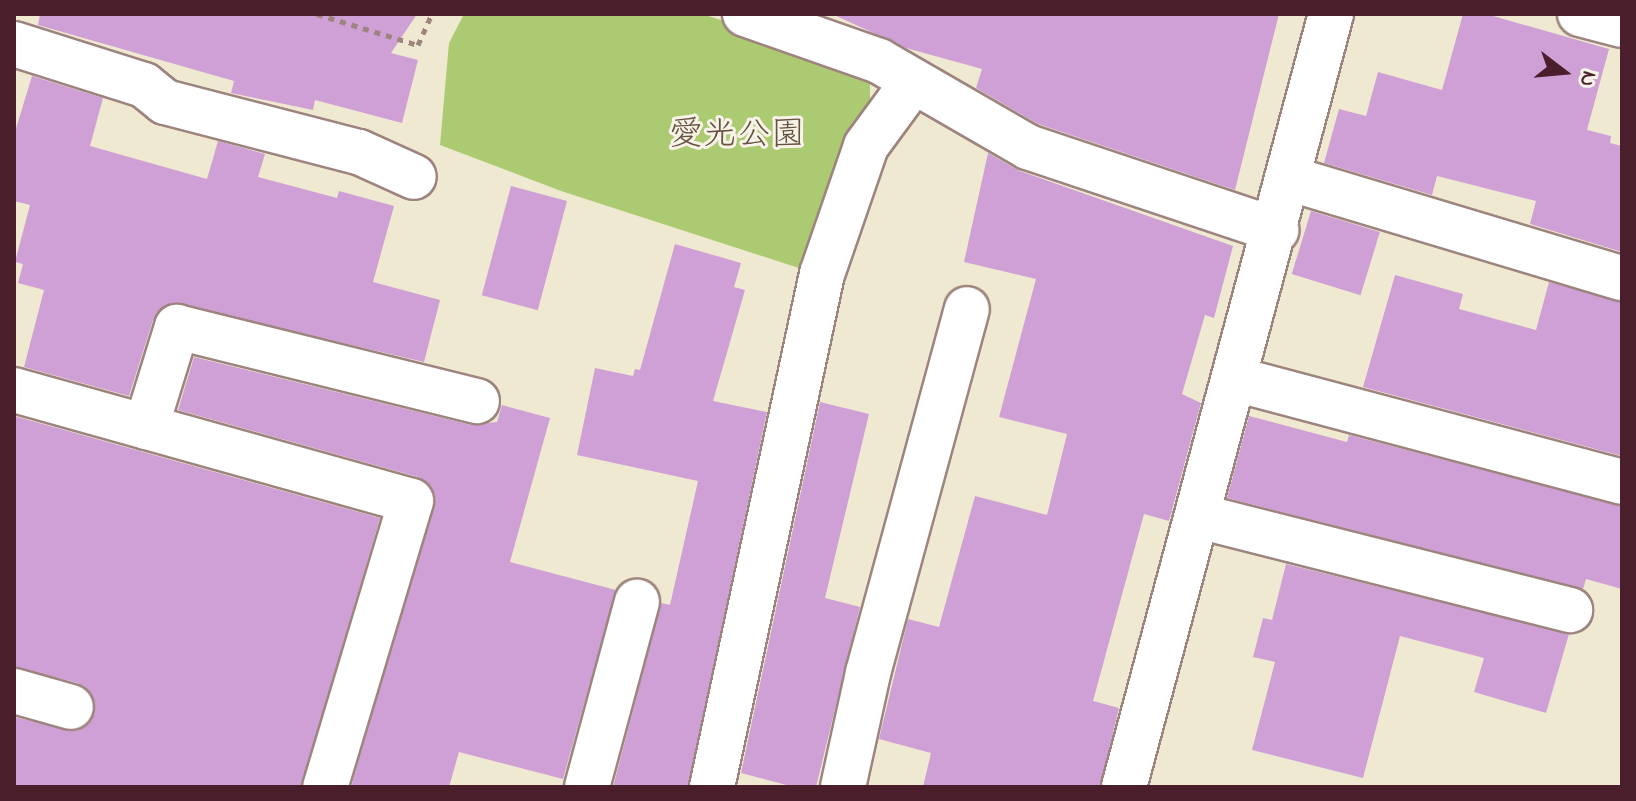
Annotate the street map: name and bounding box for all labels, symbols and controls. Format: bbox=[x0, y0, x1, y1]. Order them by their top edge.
north arrow bbox=[1524, 32, 1604, 112]
text: N bbox=[1570, 67, 1605, 90]
park label: 愛光公園 bbox=[669, 117, 805, 157]

